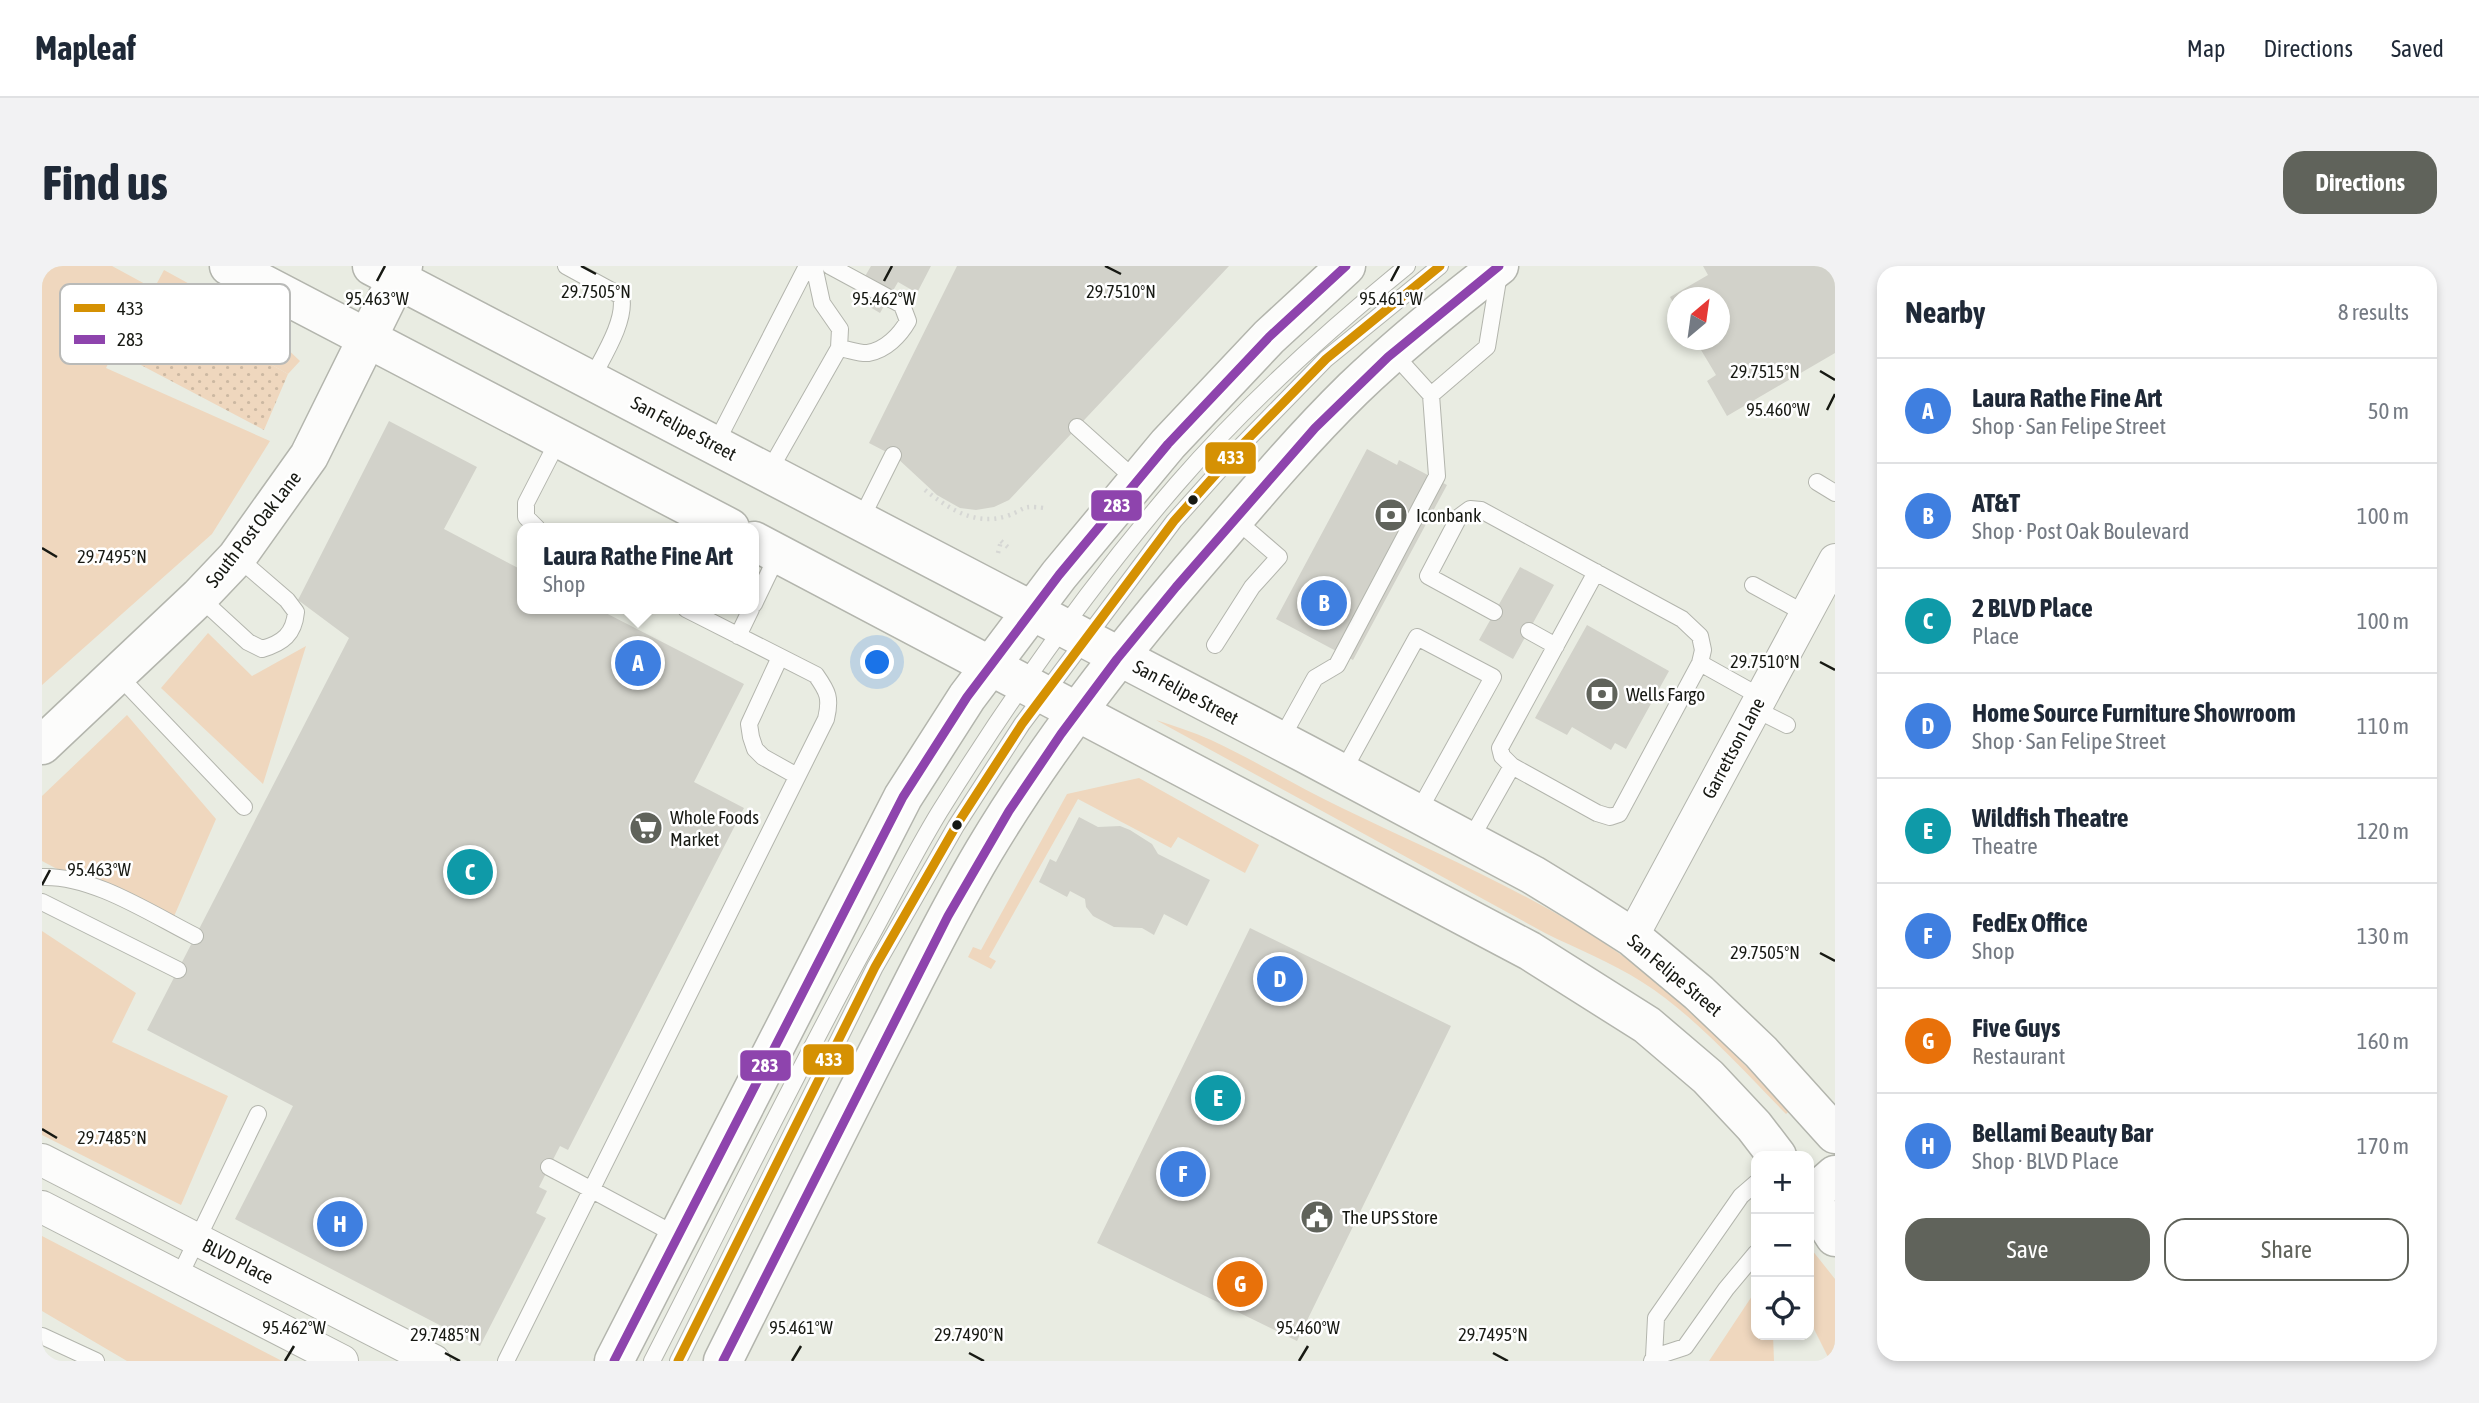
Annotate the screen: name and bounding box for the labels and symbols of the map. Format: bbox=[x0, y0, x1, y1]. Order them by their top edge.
text: 29.7505°N bbox=[561, 281, 631, 302]
text: 29.7510°N bbox=[1086, 281, 1156, 302]
legend bbox=[60, 284, 290, 364]
north arrow bbox=[1667, 287, 1730, 350]
text: 95.463°W bbox=[345, 288, 409, 309]
text: 95.462°W bbox=[852, 288, 916, 309]
text: 95.461°W bbox=[1359, 288, 1423, 309]
text: 433 bbox=[117, 297, 144, 319]
text: 283 bbox=[117, 328, 144, 350]
text: 29.7515°N bbox=[1730, 361, 1800, 382]
street label: San Felipe Street bbox=[628, 391, 740, 465]
text: 95.460°W bbox=[1746, 399, 1810, 420]
line badge: 433 bbox=[1204, 441, 1257, 475]
text: 433 bbox=[1217, 446, 1244, 468]
street label: South Post Oak Lane bbox=[201, 467, 305, 591]
line badge: 283 bbox=[1090, 489, 1143, 522]
unlabelled marker bbox=[1186, 493, 1200, 507]
text: 283 bbox=[1104, 494, 1130, 516]
bank icon: Iconbank bbox=[1372, 496, 1410, 534]
place label: Iconbank bbox=[1416, 504, 1482, 526]
text: 29.7495°N bbox=[77, 546, 147, 567]
pin: B bbox=[1301, 577, 1347, 629]
pin: A bbox=[615, 637, 661, 689]
your location bbox=[860, 645, 894, 679]
text: 29.7510°N bbox=[1730, 651, 1800, 672]
street label: San Felipe Street bbox=[1130, 655, 1242, 729]
bank icon: Wells Fargo bbox=[1583, 675, 1621, 713]
place label: Wells Fargo bbox=[1626, 683, 1705, 705]
street label: Garrettson Lane bbox=[1697, 694, 1769, 802]
place label: Whole Foods Market bbox=[670, 806, 759, 850]
supermarket icon: Whole Foods Market bbox=[627, 809, 665, 847]
unlabelled marker bbox=[950, 818, 964, 832]
pin: C bbox=[447, 846, 493, 898]
text: 95.463°W bbox=[67, 859, 131, 880]
street label: San Felipe Street bbox=[1624, 929, 1726, 1021]
text: 29.7505°N bbox=[1730, 942, 1800, 963]
pin: D bbox=[1257, 953, 1303, 1005]
line badge: 433 bbox=[802, 1043, 855, 1076]
text: 433 bbox=[815, 1048, 842, 1070]
line badge: 283 bbox=[739, 1049, 792, 1082]
text: 283 bbox=[752, 1054, 778, 1076]
pin: E bbox=[1195, 1072, 1241, 1124]
text: 29.7485°N bbox=[77, 1127, 147, 1148]
pin: F bbox=[1160, 1148, 1206, 1200]
pin: H bbox=[317, 1198, 363, 1250]
public building icon: The UPS Store bbox=[1298, 1198, 1336, 1236]
place label: The UPS Store bbox=[1342, 1206, 1438, 1228]
street label: BLVD Place bbox=[199, 1234, 277, 1288]
pin: G bbox=[1217, 1258, 1263, 1310]
text: 95.462°W bbox=[262, 1317, 326, 1338]
text: 95.461°W bbox=[769, 1317, 833, 1338]
text: 95.460°W bbox=[1276, 1317, 1340, 1338]
text: 29.7485°N bbox=[410, 1324, 480, 1345]
text: 29.7490°N bbox=[934, 1324, 1004, 1345]
text: 29.7495°N bbox=[1458, 1324, 1528, 1345]

